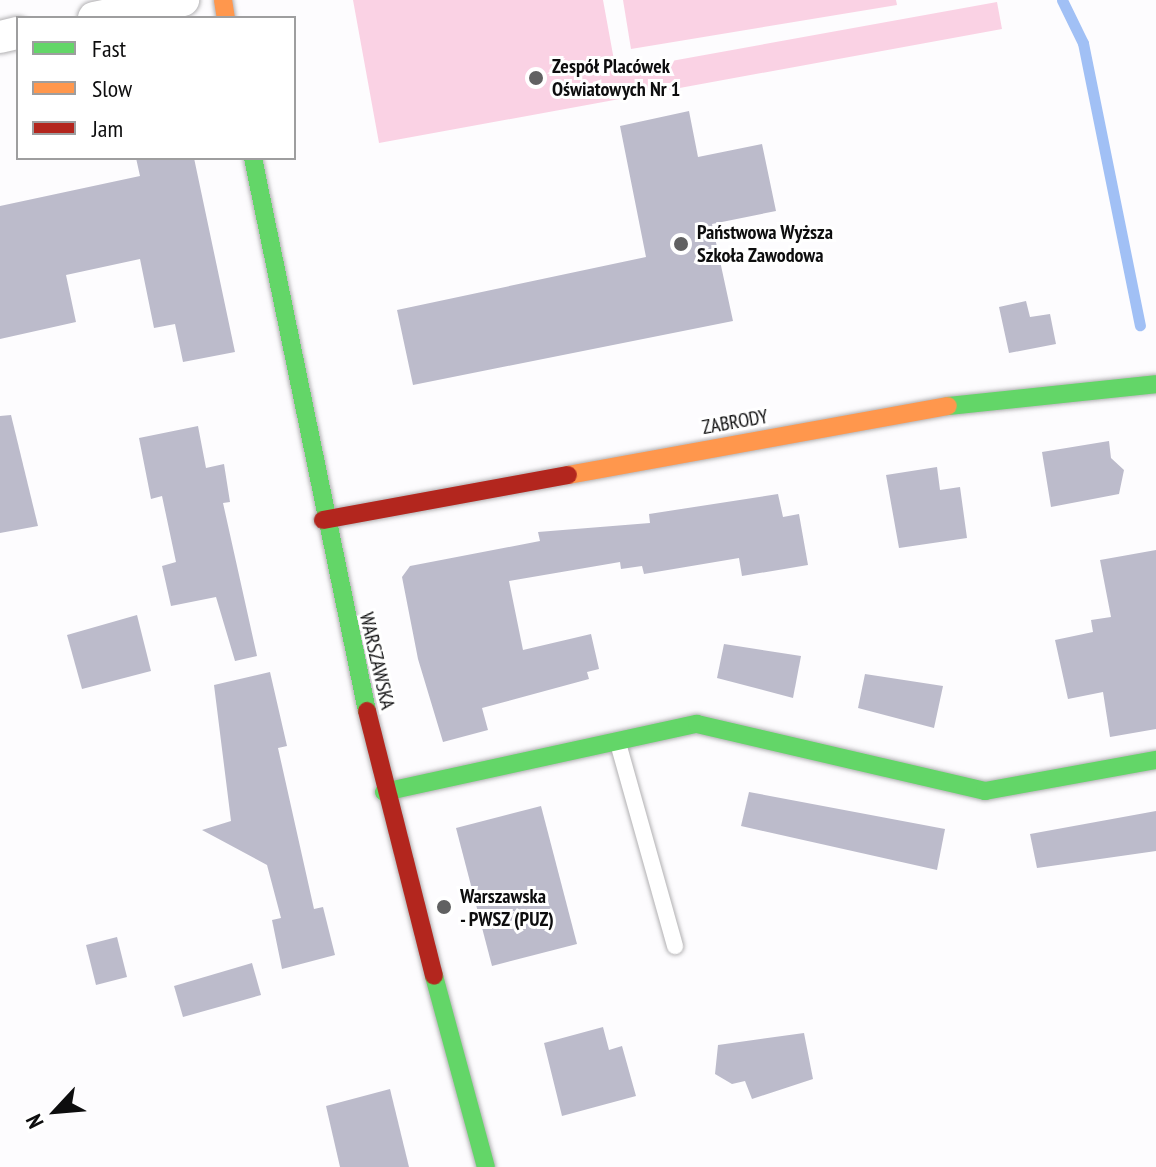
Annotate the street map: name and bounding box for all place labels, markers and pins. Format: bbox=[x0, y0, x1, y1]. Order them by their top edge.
place label: Zespół Placówek Oświatowych Nr 1 bbox=[552, 54, 680, 101]
marker: Zespół Placówek Oświatowych Nr 1 bbox=[527, 69, 545, 87]
place label: Państwowa Wyższa Szkoła Zawodowa bbox=[697, 220, 833, 267]
marker: Państwowa Wyższa Szkoła Zawodowa bbox=[672, 235, 690, 253]
place label: Warszawska - PWSZ (PUZ) bbox=[460, 884, 555, 931]
marker: Warszawska - PWSZ (PUZ) bbox=[435, 898, 453, 916]

